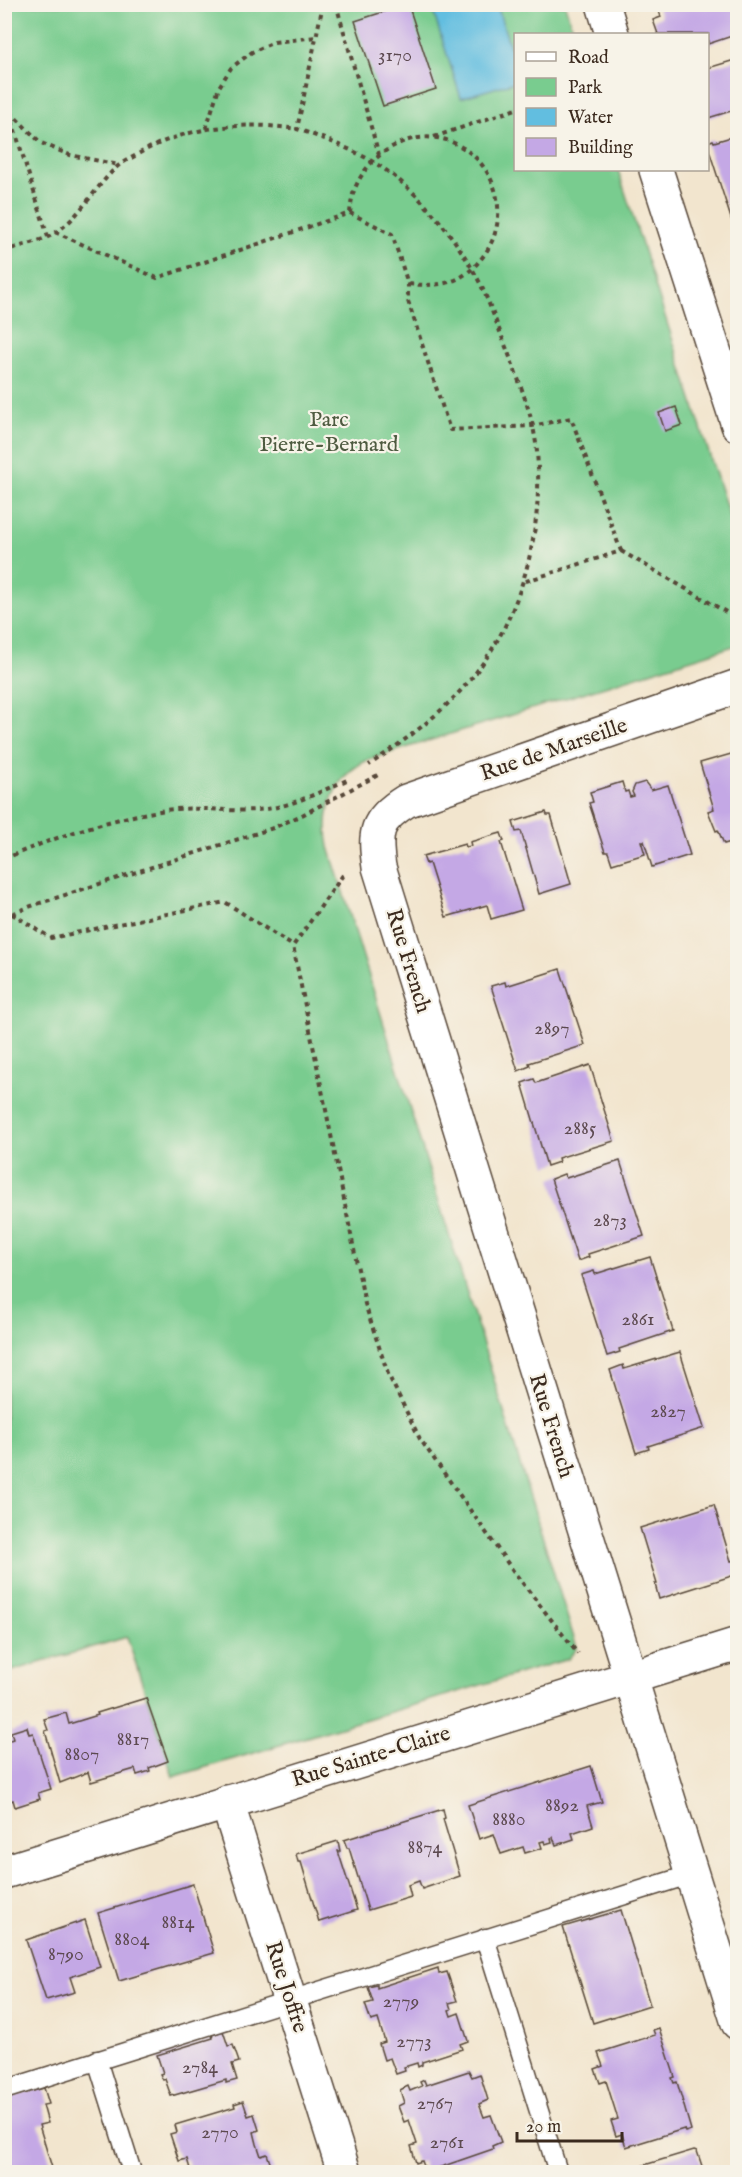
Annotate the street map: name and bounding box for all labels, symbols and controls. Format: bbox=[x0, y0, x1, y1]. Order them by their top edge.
legend bbox=[514, 33, 709, 171]
house number: 3170 bbox=[378, 43, 412, 68]
text: Road bbox=[568, 47, 609, 70]
text: Park bbox=[568, 77, 603, 100]
text: Water bbox=[568, 107, 613, 130]
text: Building bbox=[568, 137, 633, 160]
park label: Parc Pierre-Bernard bbox=[260, 406, 399, 459]
street label: Rue de Marseille bbox=[477, 712, 631, 788]
street label: Rue French bbox=[379, 905, 437, 1017]
house number: 2897 bbox=[534, 1016, 570, 1041]
house number: 2885 bbox=[564, 1116, 596, 1141]
house number: 2873 bbox=[593, 1208, 627, 1233]
house number: 2861 bbox=[622, 1307, 655, 1332]
street label: Rue French bbox=[522, 1370, 580, 1482]
house number: 2827 bbox=[650, 1399, 686, 1424]
street label: Rue Sainte-Claire bbox=[288, 1720, 454, 1794]
house number: 8817 bbox=[117, 1727, 149, 1752]
house number: 8807 bbox=[65, 1742, 99, 1767]
house number: 8892 bbox=[545, 1793, 579, 1818]
house number: 8880 bbox=[492, 1807, 526, 1832]
house number: 8874 bbox=[408, 1835, 443, 1860]
house number: 8814 bbox=[162, 1910, 195, 1935]
house number: 8804 bbox=[114, 1927, 150, 1952]
street label: Rue Joffre bbox=[258, 1938, 314, 2036]
house number: 8790 bbox=[48, 1942, 84, 1967]
house number: 2779 bbox=[383, 1989, 419, 2014]
house number: 2773 bbox=[396, 2029, 432, 2054]
house number: 2784 bbox=[182, 2055, 218, 2080]
house number: 2767 bbox=[417, 2091, 453, 2116]
scale bar bbox=[517, 2105, 622, 2143]
text: 20 m bbox=[526, 2116, 561, 2139]
house number: 2770 bbox=[201, 2120, 239, 2145]
house number: 2761 bbox=[430, 2130, 464, 2155]

